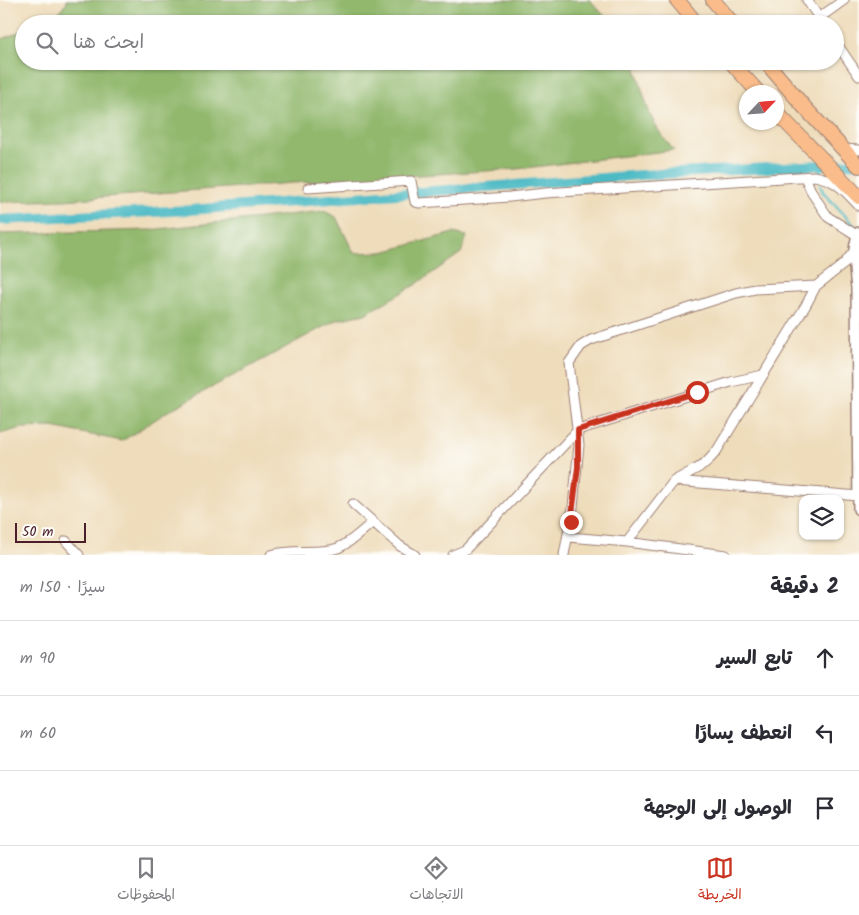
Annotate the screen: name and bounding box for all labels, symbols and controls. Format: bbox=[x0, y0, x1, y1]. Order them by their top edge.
search box bbox=[15, 15, 844, 70]
text: ابحث هنا bbox=[73, 28, 144, 58]
icon: search bbox=[33, 29, 61, 57]
north arrow bbox=[739, 85, 784, 130]
route start bbox=[686, 381, 709, 404]
map controls bbox=[799, 495, 844, 540]
button: layers bbox=[799, 495, 844, 540]
route end bbox=[560, 511, 583, 534]
scale bar bbox=[15, 520, 86, 543]
text: 50 m bbox=[22, 521, 53, 543]
text: 2 دقيقة bbox=[770, 571, 839, 604]
text: سيرًا · 150 m bbox=[20, 575, 105, 600]
text: تابع السير bbox=[717, 644, 792, 674]
icon: ahead bbox=[811, 644, 839, 672]
text: 90 m bbox=[20, 646, 55, 671]
text: انعطف يسارًا bbox=[695, 719, 792, 749]
icon: left bbox=[811, 719, 839, 747]
text: 60 m bbox=[20, 721, 56, 746]
text: الوصول إلى الوجهة bbox=[644, 794, 792, 824]
icon: arrive bbox=[811, 794, 839, 822]
tab: المحفوظات bbox=[117, 854, 175, 907]
tab: الاتجاهات bbox=[409, 854, 464, 907]
tab: الخريطة bbox=[698, 854, 742, 907]

